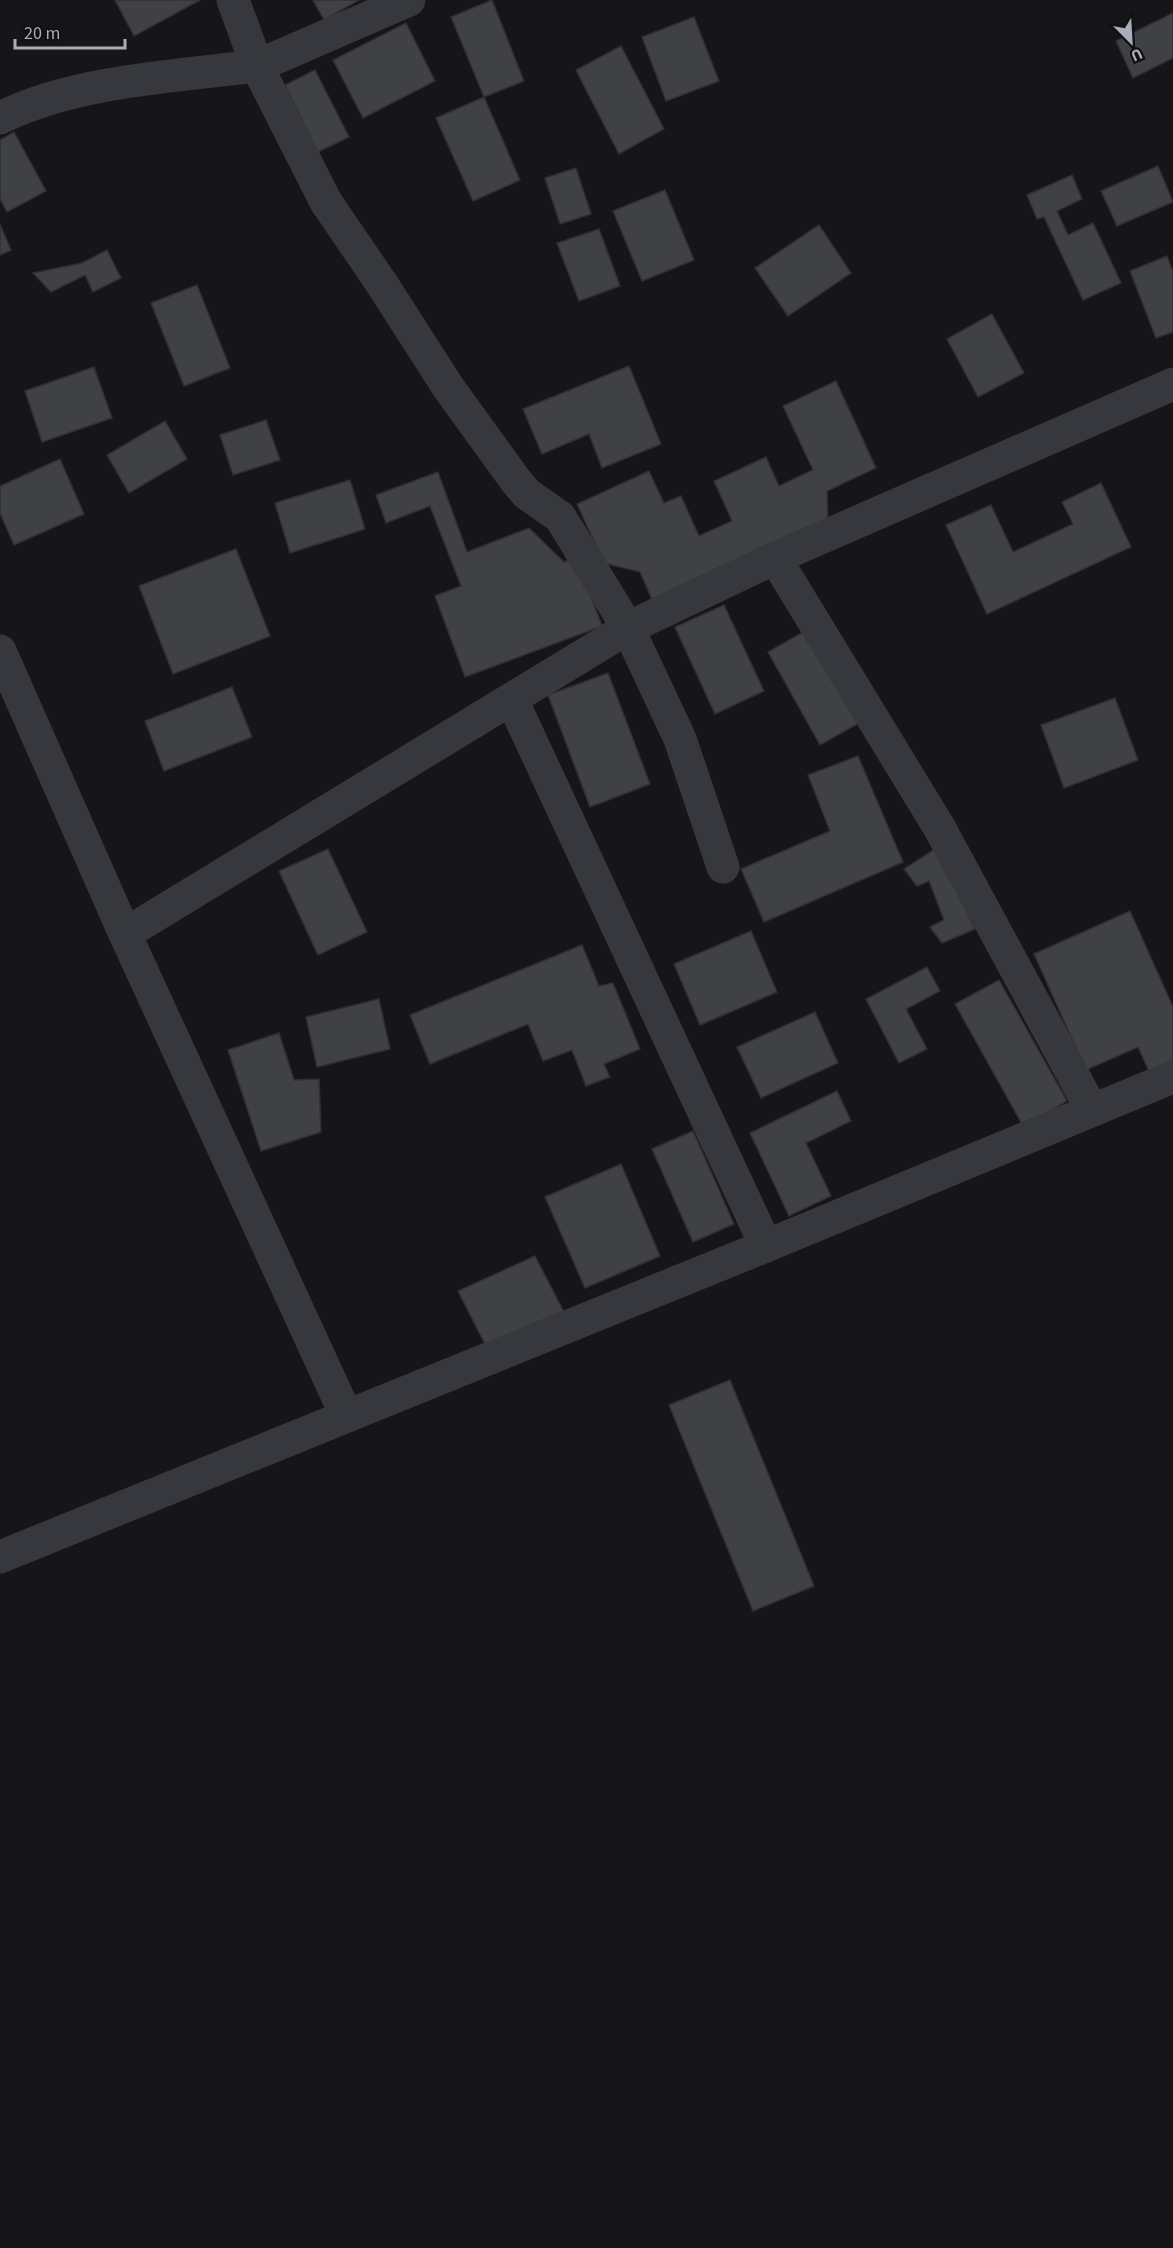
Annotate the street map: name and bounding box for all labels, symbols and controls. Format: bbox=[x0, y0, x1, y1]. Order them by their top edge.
scale bar bbox=[15, 12, 124, 50]
north arrow bbox=[1101, 12, 1161, 72]
text: 20 m bbox=[24, 21, 60, 46]
text: U bbox=[1127, 43, 1146, 67]

